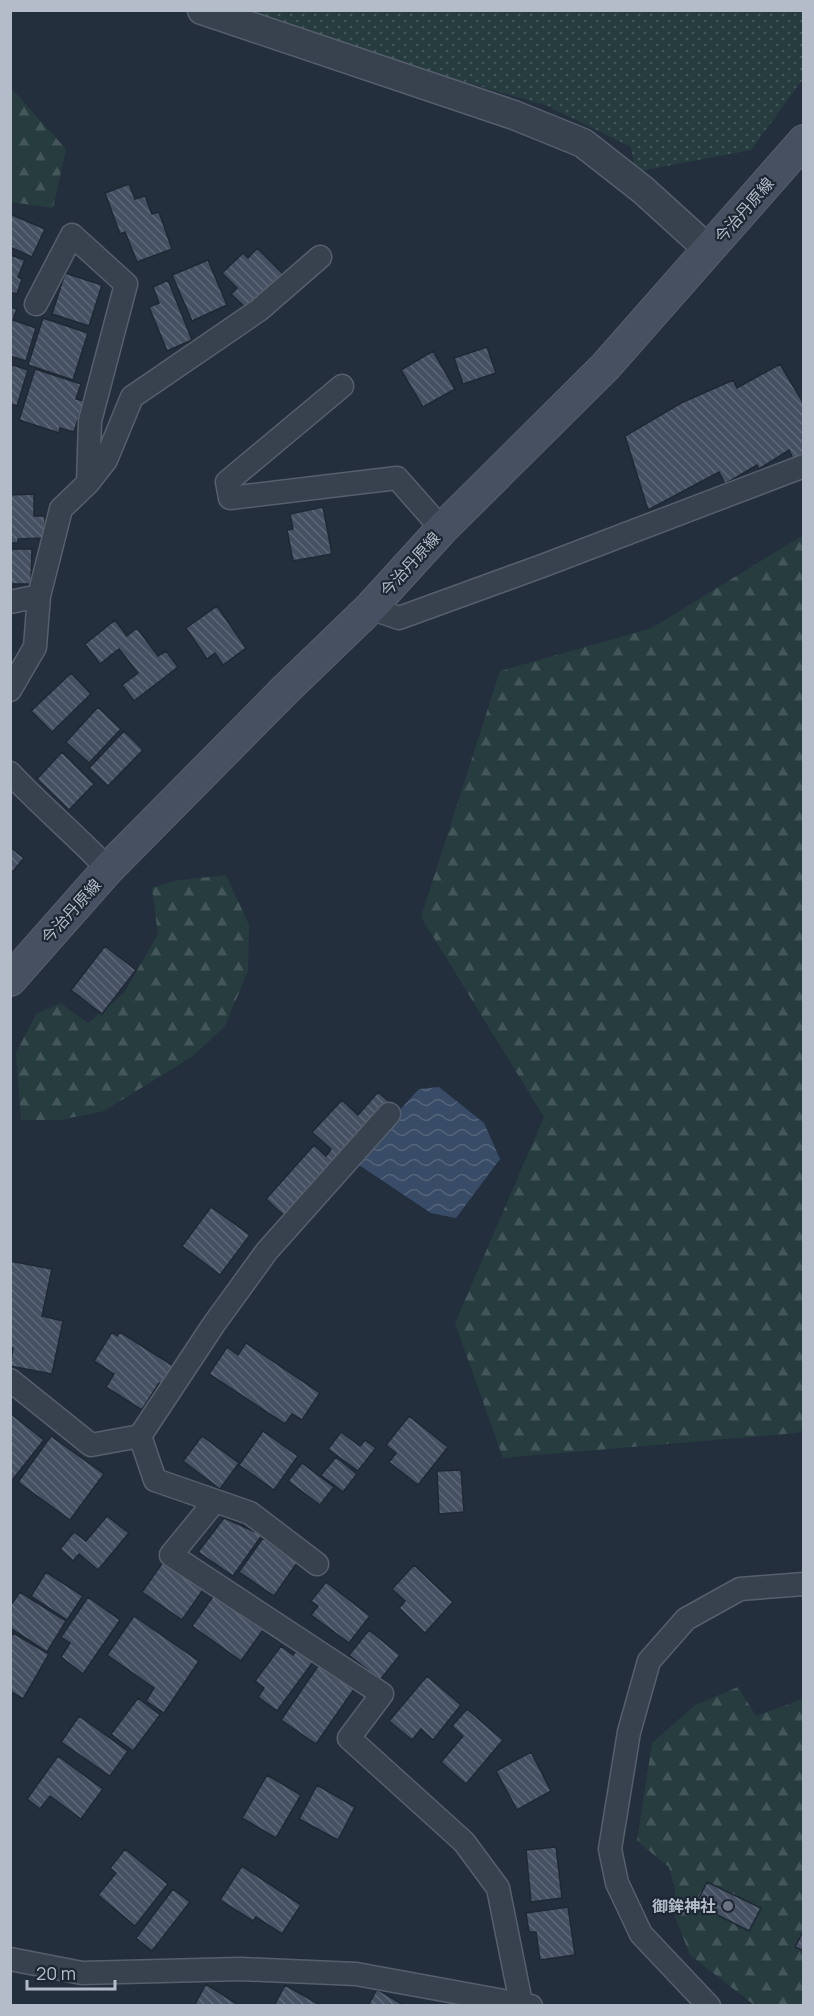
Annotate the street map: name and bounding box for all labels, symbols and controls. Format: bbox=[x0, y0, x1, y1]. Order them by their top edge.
street label: 今治丹原線 bbox=[709, 173, 779, 247]
street label: 今治丹原線 bbox=[375, 527, 445, 601]
street label: 今治丹原線 bbox=[36, 874, 106, 948]
place label: 御鉾神社 bbox=[652, 1895, 716, 1917]
marker: 御鉾神社 bbox=[721, 1899, 735, 1913]
scale bar bbox=[27, 1953, 116, 1991]
text: 20 m bbox=[36, 1961, 76, 1985]

